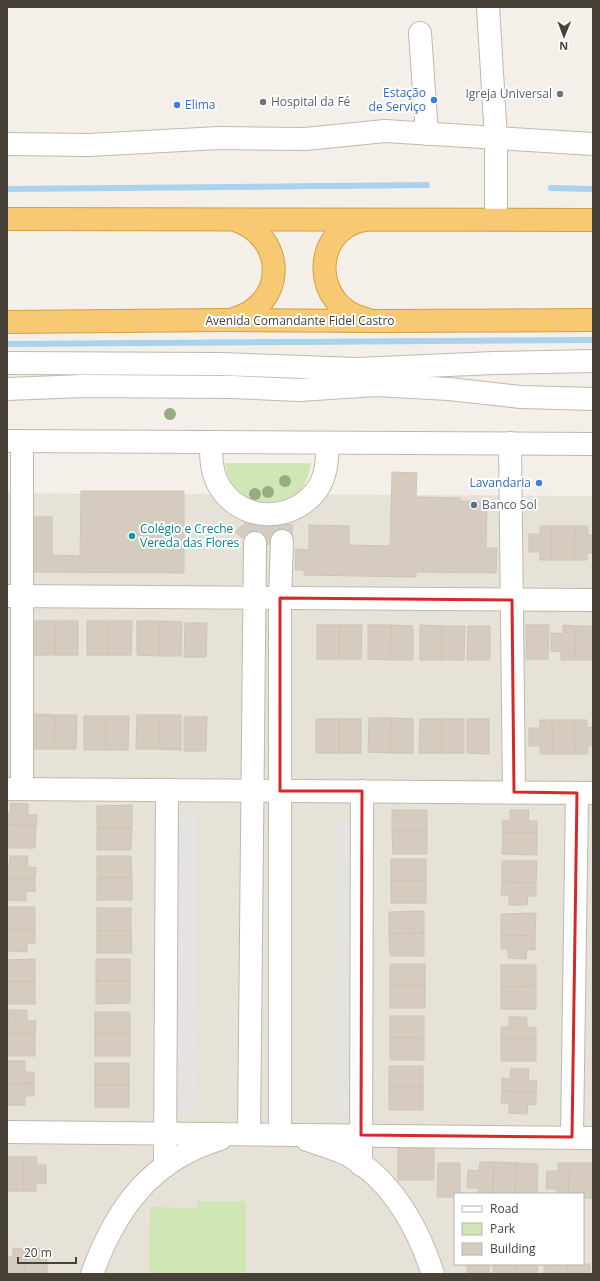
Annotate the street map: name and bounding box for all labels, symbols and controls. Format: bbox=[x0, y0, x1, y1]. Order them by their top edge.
north arrow bbox=[544, 16, 584, 56]
text: N bbox=[559, 39, 568, 54]
place label: Estação de Serviço bbox=[369, 84, 426, 115]
place label: Igreja Universal bbox=[465, 85, 552, 102]
marker: Igreja Universal bbox=[555, 89, 565, 99]
place label: Hospital da Fé bbox=[271, 93, 351, 110]
marker: Estação de Serviço bbox=[429, 95, 439, 105]
place label: Elima bbox=[185, 96, 216, 113]
marker: Hospital da Fé bbox=[258, 97, 268, 107]
marker: Elima bbox=[172, 100, 182, 110]
street label: Avenida Comandante Fidel Castro bbox=[205, 312, 395, 329]
place label: Lavandaria bbox=[469, 474, 531, 491]
marker: Lavandaria bbox=[534, 478, 544, 488]
place label: Banco Sol bbox=[482, 496, 537, 513]
marker: Banco Sol bbox=[469, 500, 479, 510]
place label: Colégio e Creche Vereda das Flores bbox=[140, 520, 240, 551]
marker: Colégio e Creche Vereda das Flores bbox=[127, 531, 137, 541]
legend bbox=[454, 1193, 584, 1265]
text: Road bbox=[490, 1200, 519, 1217]
text: Park bbox=[490, 1220, 516, 1237]
scale bar bbox=[18, 1239, 76, 1265]
text: Building bbox=[490, 1240, 536, 1257]
text: 20 m bbox=[24, 1244, 52, 1261]

